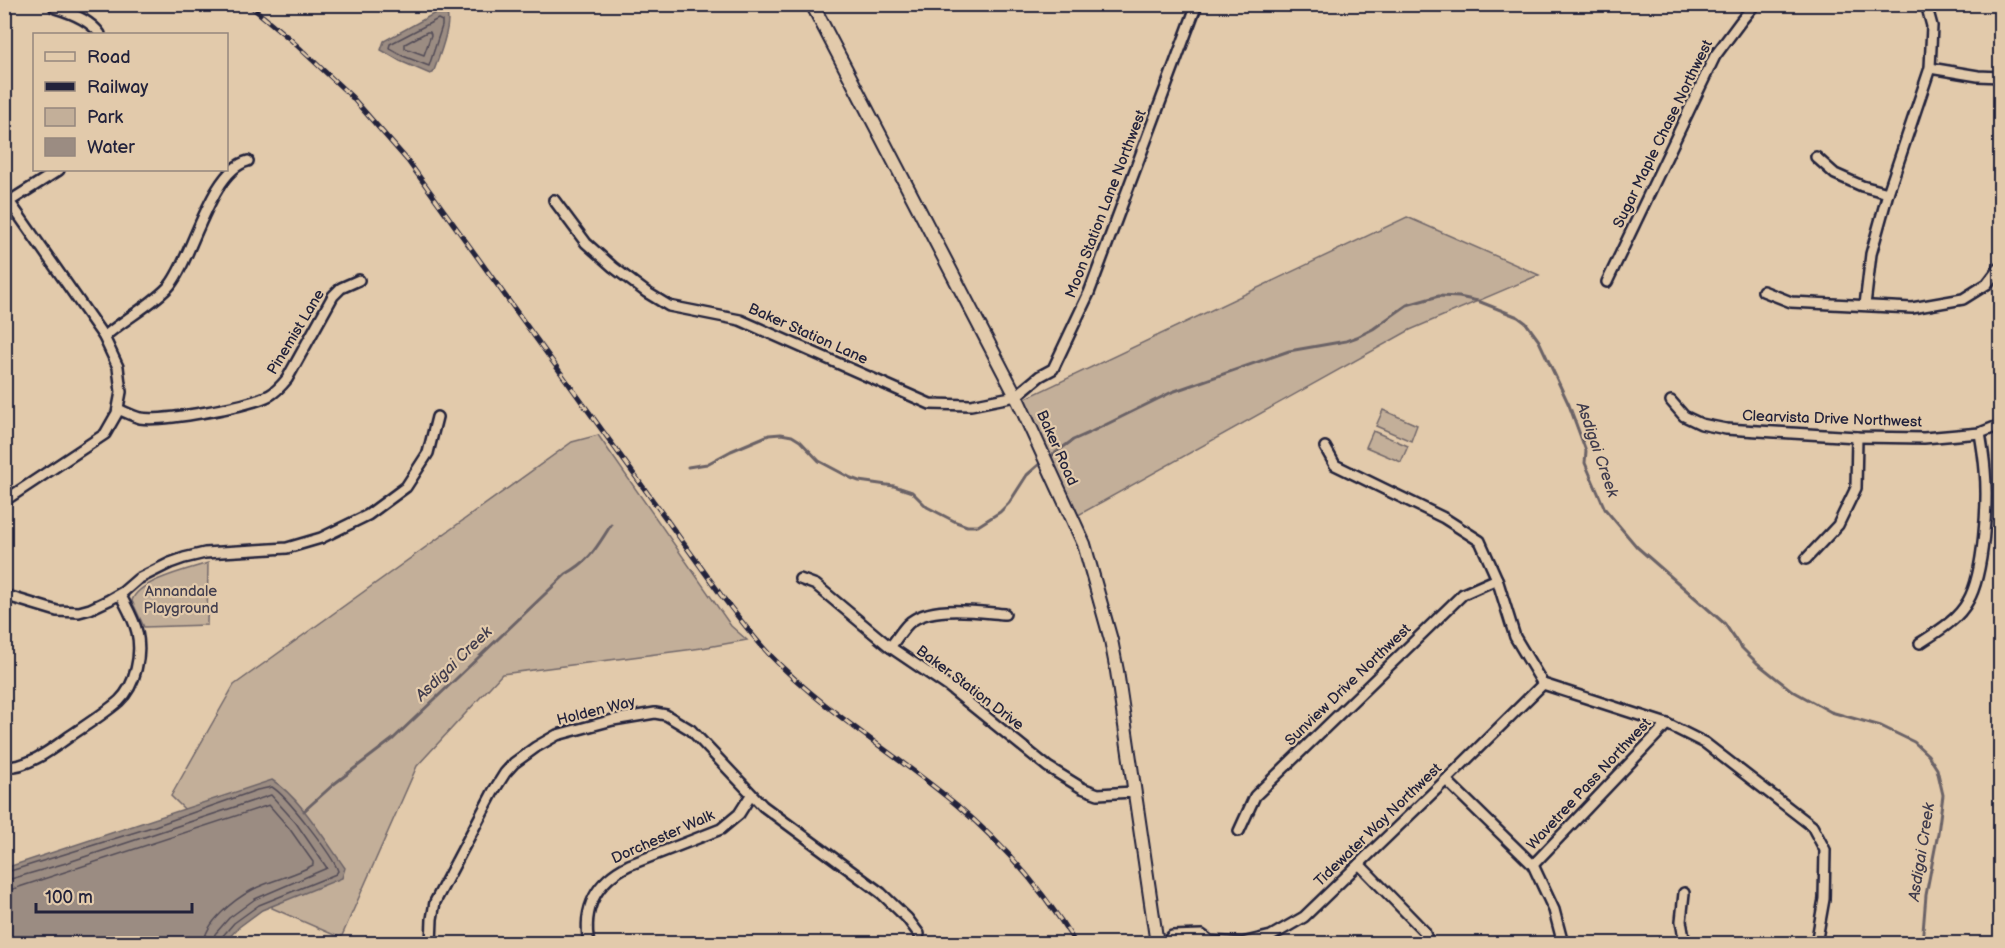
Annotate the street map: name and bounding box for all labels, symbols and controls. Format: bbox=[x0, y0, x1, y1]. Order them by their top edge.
legend bbox=[33, 33, 228, 171]
street label: Sugar Maple Chase Northwest bbox=[1609, 36, 1717, 231]
text: Road bbox=[87, 47, 131, 68]
text: Railway bbox=[87, 77, 149, 98]
text: Park bbox=[87, 107, 123, 128]
street label: Moon Station Lane Northwest bbox=[1061, 107, 1151, 301]
text: Water bbox=[87, 137, 135, 158]
street label: Pinemist Lane bbox=[263, 286, 329, 378]
street label: Baker Station Lane bbox=[745, 299, 871, 369]
water label: Asdigai Creek bbox=[1572, 399, 1623, 501]
street label: Clearvista Drive Northwest bbox=[1742, 406, 1923, 432]
street label: Baker Road bbox=[1032, 407, 1082, 489]
park label: Annandale Playground bbox=[143, 582, 219, 618]
street label: Sunview Drive Northwest bbox=[1281, 620, 1415, 750]
water label: Asdigai Creek bbox=[411, 622, 497, 706]
street label: Baker Station Drive bbox=[912, 641, 1028, 735]
street label: Holden Way bbox=[555, 692, 637, 730]
street label: Wavetree Pass Northwest bbox=[1523, 714, 1656, 854]
street label: Tidewater Way Northwest bbox=[1310, 759, 1446, 891]
water label: Asdigai Creek bbox=[1905, 800, 1939, 903]
street label: Dorchester Walk bbox=[608, 806, 718, 868]
scale bar bbox=[36, 876, 192, 914]
text: 100 m bbox=[45, 887, 93, 908]

